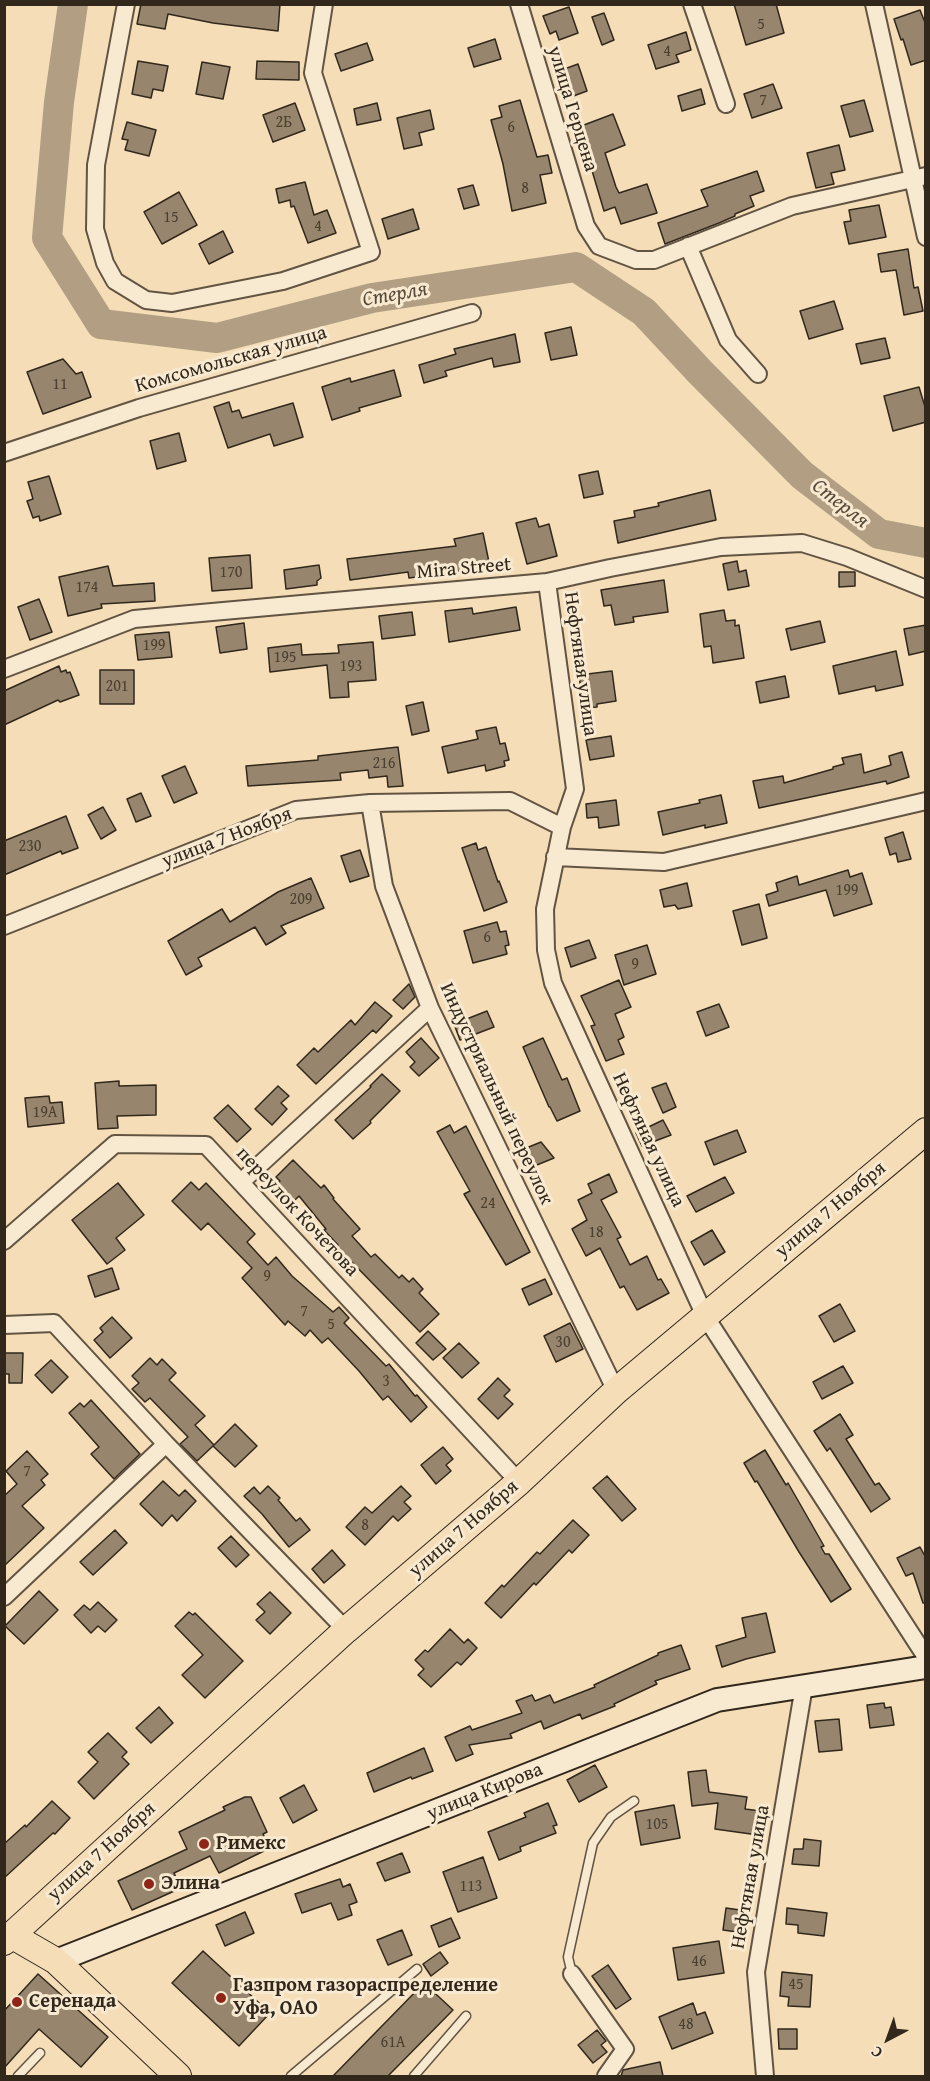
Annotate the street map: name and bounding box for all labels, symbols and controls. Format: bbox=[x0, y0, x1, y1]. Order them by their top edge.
house number: 5 bbox=[757, 15, 765, 35]
house number: 4 bbox=[663, 42, 671, 62]
street label: улица Герцена bbox=[541, 43, 603, 175]
house number: 7 bbox=[759, 91, 767, 111]
house number: 2Б bbox=[276, 113, 292, 133]
house number: 6 bbox=[507, 118, 515, 138]
house number: 8 bbox=[521, 179, 529, 199]
house number: 15 bbox=[163, 208, 179, 228]
house number: 4 bbox=[314, 217, 322, 237]
water label: Стерля bbox=[361, 277, 429, 313]
street label: Комсомольская улица bbox=[132, 321, 330, 399]
house number: 11 bbox=[52, 375, 68, 395]
water label: Стерля bbox=[806, 474, 874, 534]
street label: Mira Street bbox=[416, 553, 512, 585]
house number: 170 bbox=[219, 563, 243, 583]
house number: 174 bbox=[75, 578, 99, 598]
street label: Нефтяная улица bbox=[558, 590, 602, 738]
house number: 199 bbox=[142, 636, 166, 656]
house number: 195 bbox=[273, 648, 297, 668]
house number: 193 bbox=[339, 657, 363, 677]
house number: 201 bbox=[105, 677, 129, 697]
house number: 216 bbox=[372, 754, 396, 774]
street label: улица 7 Ноября bbox=[159, 802, 295, 874]
house number: 230 bbox=[18, 837, 42, 857]
house number: 199 bbox=[835, 881, 859, 901]
house number: 209 bbox=[289, 890, 313, 910]
house number: 6 bbox=[483, 928, 491, 948]
house number: 9 bbox=[631, 955, 639, 975]
street label: Индустриальный переулок bbox=[434, 979, 558, 1209]
street label: Нефтяная улица bbox=[606, 1069, 690, 1211]
house number: 19А bbox=[32, 1103, 58, 1123]
street label: переулок Кочетова bbox=[231, 1142, 363, 1282]
street label: улица 7 Ноября bbox=[771, 1157, 891, 1263]
house number: 24 bbox=[480, 1194, 496, 1214]
house number: 18 bbox=[588, 1223, 604, 1243]
house number: 9 bbox=[263, 1267, 271, 1287]
house number: 7 bbox=[300, 1302, 308, 1322]
house number: 5 bbox=[327, 1315, 335, 1335]
house number: 30 bbox=[555, 1333, 571, 1353]
house number: 3 bbox=[382, 1372, 390, 1392]
house number: 7 bbox=[23, 1462, 31, 1482]
street label: улица 7 Ноября bbox=[404, 1475, 524, 1583]
house number: 8 bbox=[361, 1516, 369, 1536]
street label: улица Кирова bbox=[424, 1758, 546, 1826]
street label: улица 7 Ноября bbox=[43, 1797, 161, 1907]
street label: Нефтяная улица bbox=[727, 1803, 775, 1951]
house number: 105 bbox=[645, 1815, 669, 1835]
place label: Римекс bbox=[216, 1832, 286, 1856]
marker: Римекс bbox=[197, 1837, 211, 1851]
place label: Элина bbox=[161, 1872, 220, 1896]
marker: Элина bbox=[142, 1877, 156, 1891]
house number: 113 bbox=[459, 1877, 483, 1897]
house number: 46 bbox=[691, 1952, 707, 1972]
place label: Газпром газораспределение Уфа, ОАО bbox=[233, 1974, 498, 2021]
house number: 45 bbox=[788, 1975, 804, 1995]
place label: Серенада bbox=[29, 1990, 116, 2014]
marker: Газпром газораспределение Уфа, ОАО bbox=[214, 1991, 228, 2005]
marker: Серенада bbox=[10, 1995, 24, 2009]
north arrow bbox=[858, 2009, 918, 2069]
house number: 48 bbox=[678, 2015, 694, 2035]
house number: 61А bbox=[380, 2033, 406, 2053]
text: С bbox=[865, 2041, 887, 2065]

